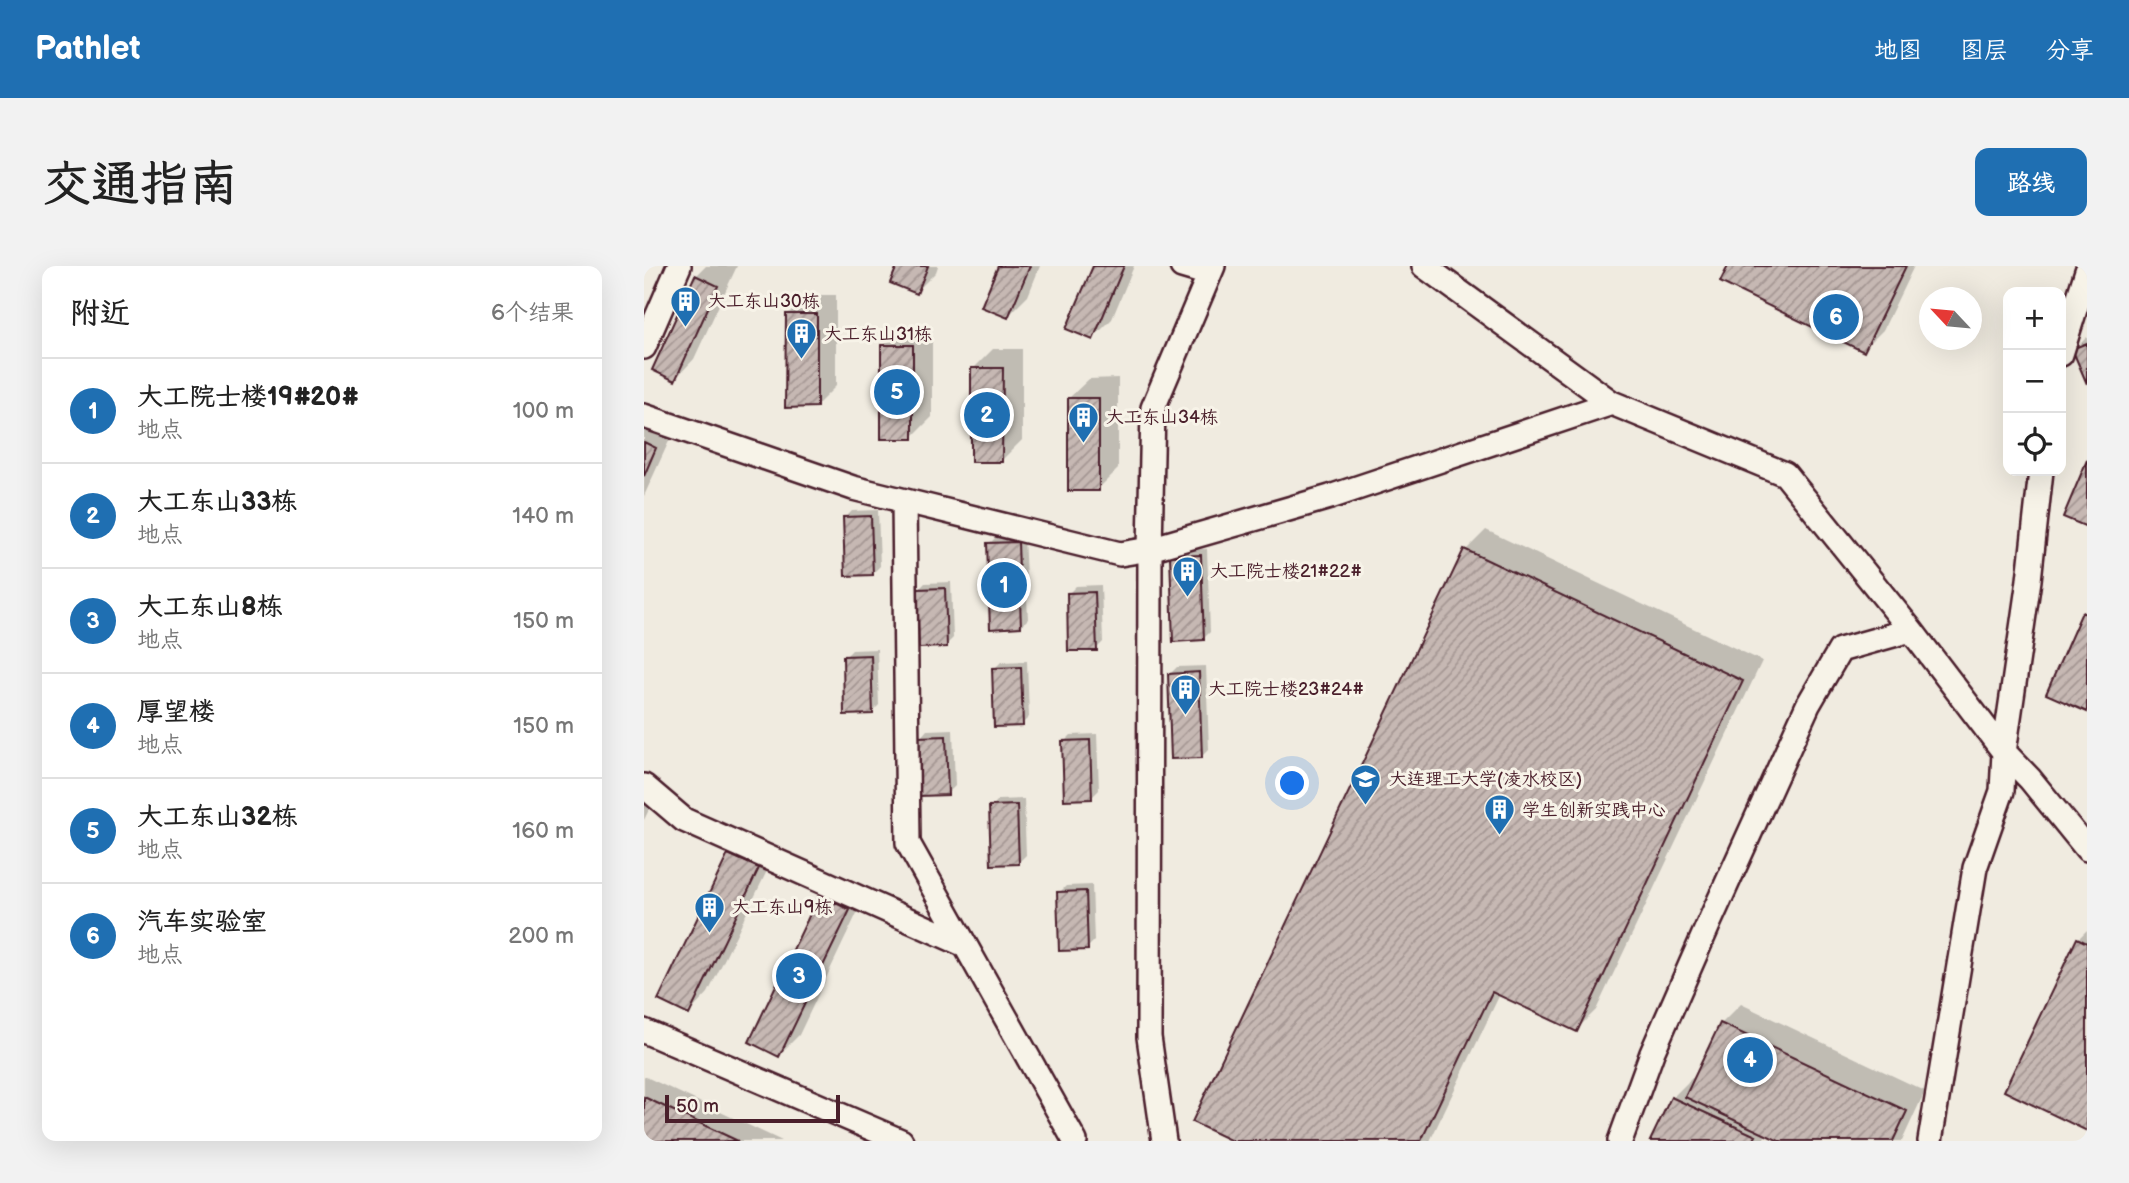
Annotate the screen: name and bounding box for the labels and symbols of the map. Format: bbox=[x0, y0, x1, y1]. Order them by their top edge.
building icon: 大工东山30栋 bbox=[668, 284, 702, 328]
north arrow bbox=[1919, 287, 1982, 350]
place label: 大工东山30栋 bbox=[708, 291, 820, 312]
pin: 6 bbox=[1813, 291, 1859, 343]
building icon: 大工东山31栋 bbox=[784, 317, 818, 361]
place label: 大工东山31栋 bbox=[824, 324, 932, 345]
pin: 5 bbox=[874, 366, 920, 418]
pin: 2 bbox=[964, 389, 1010, 441]
building icon: 大工东山34栋 bbox=[1066, 400, 1100, 444]
place label: 大工东山34栋 bbox=[1106, 407, 1218, 428]
building icon: 大工院士楼21#22# bbox=[1170, 554, 1204, 598]
pin: 1 bbox=[981, 559, 1027, 611]
place label: 大工院士楼21#22# bbox=[1210, 561, 1362, 582]
building icon: 大工院士楼23#24# bbox=[1168, 672, 1202, 716]
place label: 大工院士楼23#24# bbox=[1208, 679, 1364, 700]
school or university icon: 大连理工大学(凌水校区) bbox=[1349, 762, 1383, 806]
your location bbox=[1275, 766, 1309, 800]
place label: 大连理工大学(凌水校区) bbox=[1389, 769, 1582, 790]
building icon: 学生创新实践中心 bbox=[1482, 793, 1516, 837]
place label: 学生创新实践中心 bbox=[1522, 800, 1666, 821]
building icon: 大工东山9栋 bbox=[692, 890, 726, 934]
place label: 大工东山9栋 bbox=[732, 897, 832, 918]
pin: 3 bbox=[776, 950, 822, 1002]
pin: 4 bbox=[1727, 1034, 1773, 1086]
scale bar bbox=[665, 1092, 840, 1124]

